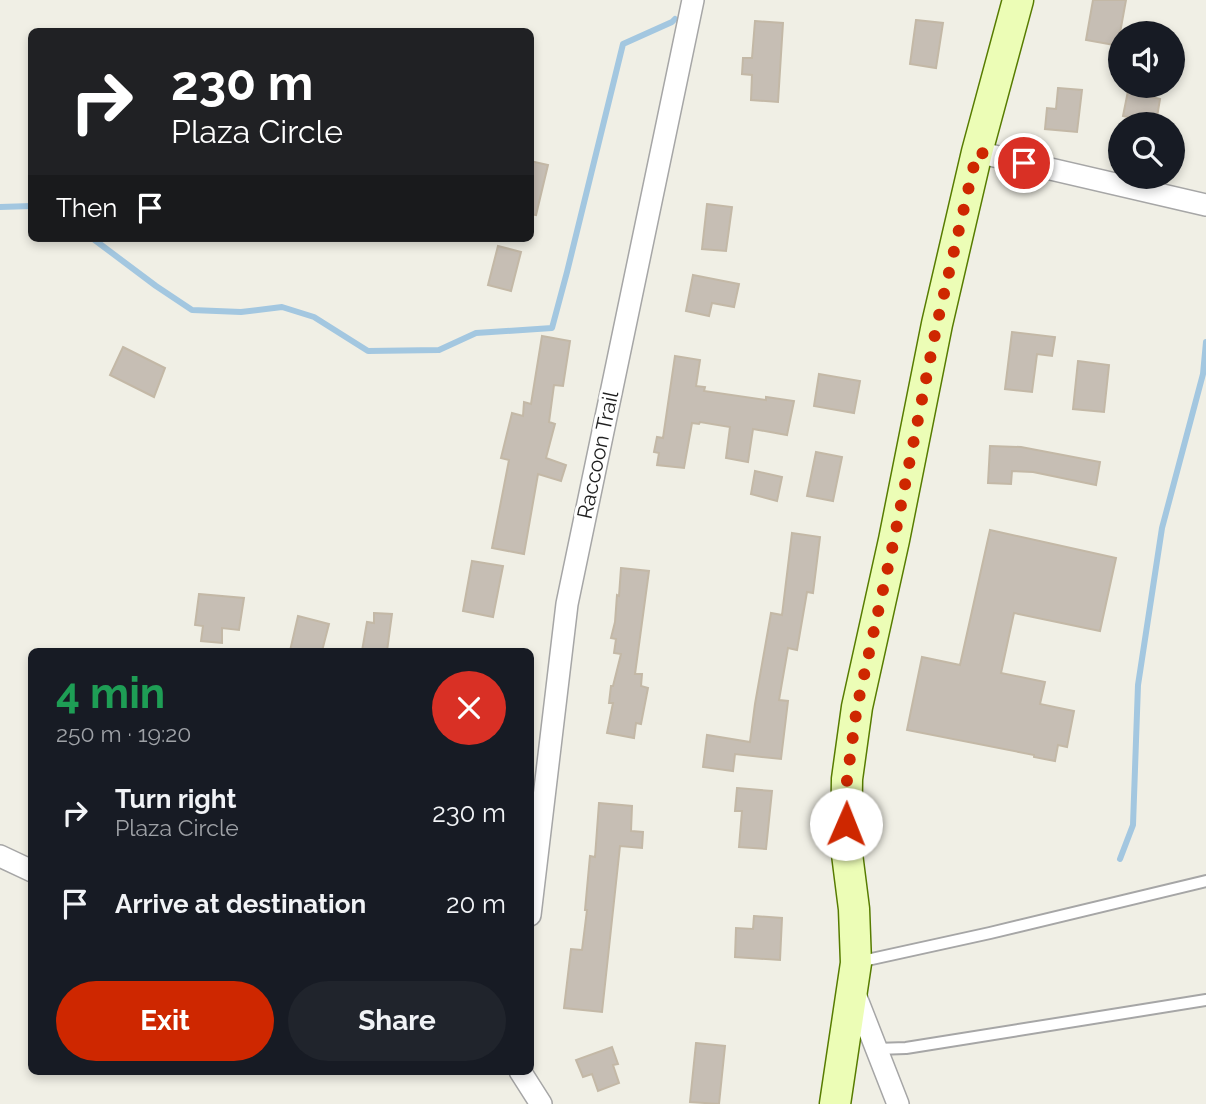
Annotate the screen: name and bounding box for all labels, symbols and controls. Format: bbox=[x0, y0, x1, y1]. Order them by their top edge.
map controls bbox=[1108, 21, 1185, 189]
button: sound bbox=[1108, 21, 1185, 98]
text: 230 m bbox=[171, 54, 313, 111]
icon: right bbox=[56, 56, 147, 147]
button: search bbox=[1108, 112, 1185, 189]
text: Plaza Circle bbox=[171, 113, 343, 150]
pin bbox=[994, 133, 1054, 193]
icon: arrive bbox=[1005, 144, 1043, 182]
icon: arrive bbox=[131, 189, 169, 227]
text: Then bbox=[56, 193, 117, 223]
street label: Raccoon Trail bbox=[572, 389, 623, 521]
text: 4 min bbox=[56, 669, 165, 718]
button: close bbox=[432, 671, 506, 745]
text: 250 m · 19:20 bbox=[56, 720, 191, 747]
text: Turn right bbox=[115, 784, 236, 814]
position arrow bbox=[809, 787, 883, 861]
icon: right bbox=[56, 794, 94, 832]
text: 230 m bbox=[432, 798, 506, 828]
text: Plaza Circle bbox=[115, 814, 239, 841]
icon: arrive bbox=[56, 885, 94, 923]
text: Arrive at destination bbox=[115, 889, 366, 919]
text: 20 m bbox=[446, 889, 506, 919]
button: Exit bbox=[56, 981, 274, 1061]
button: Share bbox=[288, 981, 506, 1061]

